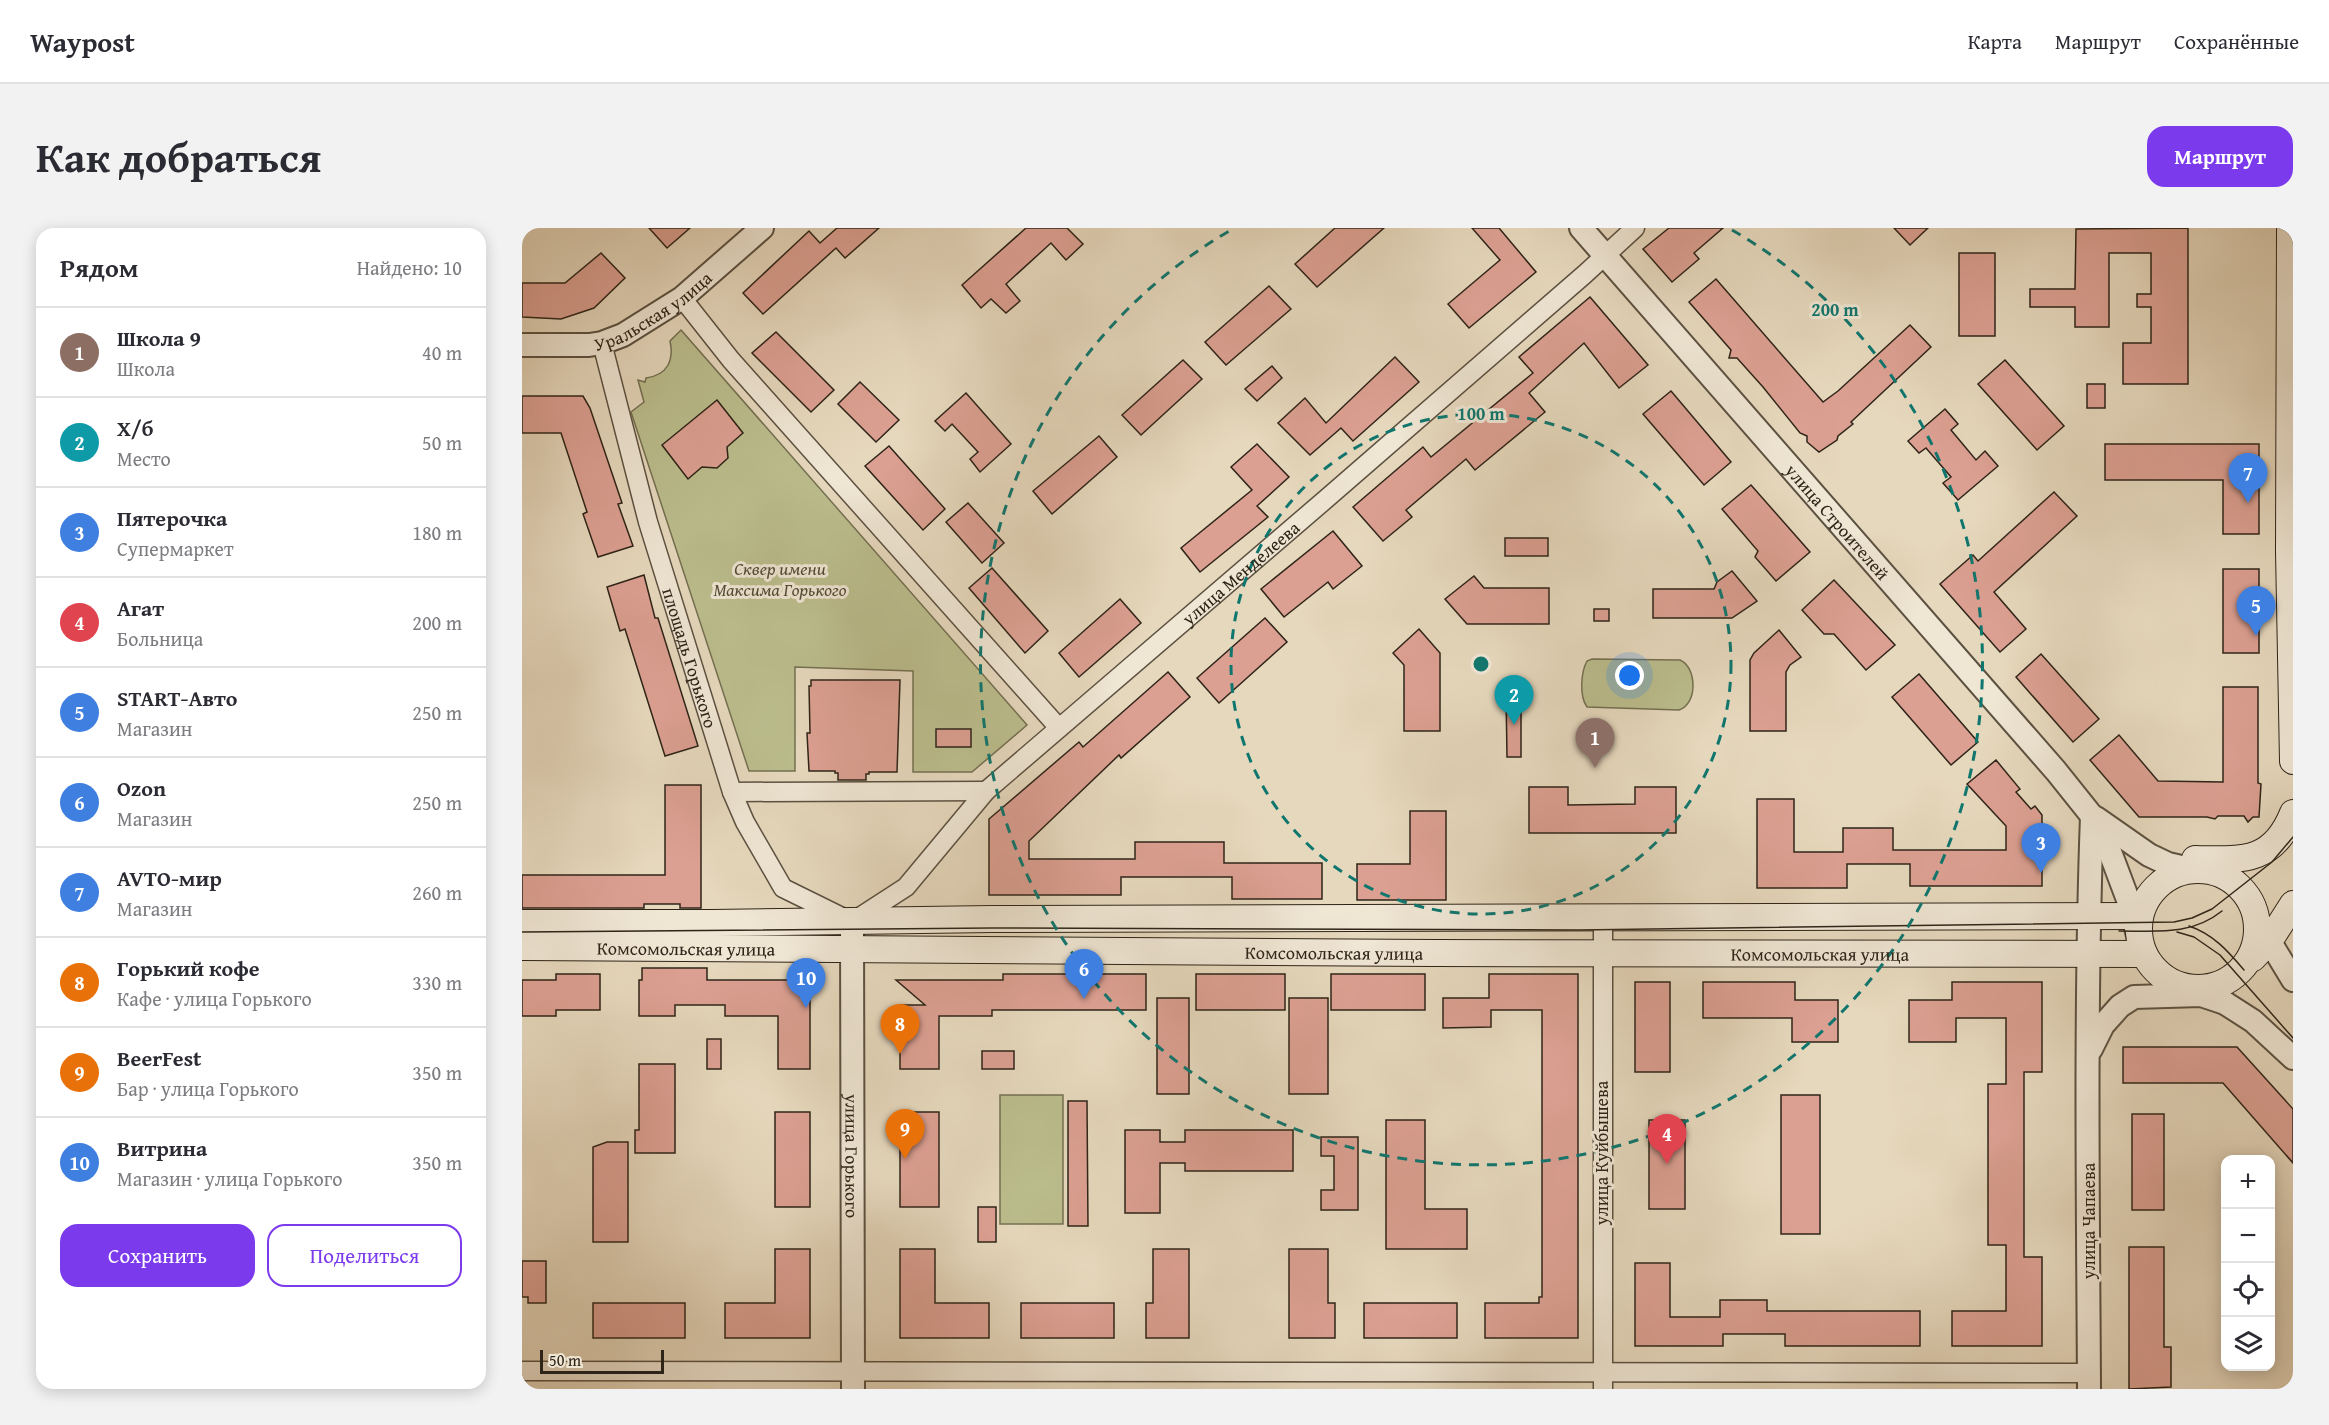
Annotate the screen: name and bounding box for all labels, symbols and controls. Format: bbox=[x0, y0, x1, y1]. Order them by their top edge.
text: Waypost bbox=[30, 21, 135, 62]
text: Карта bbox=[1968, 26, 2022, 57]
text: Маршрут bbox=[2055, 26, 2141, 57]
text: Сохранённые bbox=[2174, 26, 2299, 57]
text: Как добраться bbox=[36, 126, 321, 187]
button: Маршрут bbox=[2147, 126, 2293, 187]
text: Рядом bbox=[60, 248, 138, 287]
text: Найдено: 10 bbox=[357, 253, 462, 282]
street label: Уральская улица bbox=[592, 264, 718, 358]
text: 200 m bbox=[1811, 296, 1859, 323]
text: Школа 9 bbox=[117, 322, 201, 354]
text: 1 bbox=[74, 338, 85, 367]
text: 40 m bbox=[422, 338, 462, 367]
text: Школа bbox=[117, 354, 175, 383]
text: 100 m bbox=[1457, 400, 1505, 427]
text: Х/б bbox=[117, 412, 153, 444]
text: 2 bbox=[74, 428, 85, 457]
text: 50 m bbox=[422, 428, 462, 457]
text: Место bbox=[117, 444, 171, 473]
pin: 7 bbox=[2228, 454, 2268, 503]
street label: улица Строителей bbox=[1779, 457, 1897, 586]
text: Пятерочка bbox=[117, 502, 227, 534]
street label: улица Менделеева bbox=[1175, 514, 1306, 632]
text: 3 bbox=[74, 518, 85, 547]
text: 180 m bbox=[412, 518, 462, 547]
text: Супермаркет bbox=[117, 534, 234, 563]
park label: Сквер имени Максима Горького bbox=[713, 555, 847, 603]
street label: площадь Горького bbox=[656, 584, 725, 731]
pin: 5 bbox=[2236, 586, 2276, 636]
text: Агат bbox=[117, 592, 164, 624]
text: 4 bbox=[74, 608, 85, 637]
text: 200 m bbox=[412, 608, 462, 637]
text: Больница bbox=[117, 624, 203, 653]
centre of rings bbox=[1471, 654, 1491, 674]
your location bbox=[1615, 661, 1644, 690]
pin: 2 bbox=[1494, 676, 1534, 725]
text: START-Авто bbox=[117, 682, 237, 714]
text: 5 bbox=[74, 698, 85, 727]
text: 250 m bbox=[412, 698, 462, 727]
text: Магазин bbox=[117, 714, 192, 743]
pin: 1 bbox=[1576, 718, 1614, 768]
text: Ozon bbox=[117, 772, 166, 804]
text: 6 bbox=[74, 788, 85, 817]
text: 250 m bbox=[412, 788, 462, 817]
text: Магазин bbox=[117, 804, 192, 833]
pin: 3 bbox=[2022, 824, 2060, 873]
text: AVTO-мир bbox=[117, 862, 222, 894]
text: 7 bbox=[74, 878, 85, 907]
text: 260 m bbox=[412, 878, 462, 907]
text: Магазин bbox=[117, 894, 192, 923]
street label: Комсомольская улица bbox=[597, 934, 776, 962]
street label: Комсомольская улица bbox=[1245, 938, 1424, 966]
street label: Комсомольская улица bbox=[1731, 940, 1910, 967]
pin: 6 bbox=[1064, 950, 1104, 999]
text: Горький кофе bbox=[117, 952, 260, 984]
pin: 10 bbox=[786, 958, 826, 1008]
text: 8 bbox=[74, 968, 85, 997]
text: 330 m bbox=[412, 968, 462, 997]
text: Кафе · улица Горького bbox=[117, 984, 312, 1013]
pin: 8 bbox=[880, 1004, 920, 1054]
text: BeerFest bbox=[117, 1042, 201, 1074]
text: 9 bbox=[74, 1058, 85, 1087]
text: 350 m bbox=[412, 1058, 462, 1087]
text: Бар · улица Горького bbox=[117, 1074, 299, 1103]
street label: улица Куйбышева bbox=[1588, 1080, 1615, 1226]
street label: улица Горького bbox=[839, 1093, 866, 1218]
pin: 9 bbox=[886, 1110, 925, 1159]
pin: 4 bbox=[1648, 1114, 1686, 1164]
text: Витрина bbox=[117, 1132, 207, 1164]
text: 10 bbox=[69, 1148, 90, 1177]
text: 350 m bbox=[412, 1148, 462, 1177]
map controls bbox=[2221, 1155, 2275, 1371]
button: + bbox=[2221, 1155, 2275, 1209]
street label: улица Чапаева bbox=[2075, 1162, 2102, 1280]
text: Магазин · улица Горького bbox=[117, 1164, 342, 1193]
button: − bbox=[2221, 1209, 2275, 1263]
button: Сохранить bbox=[60, 1224, 255, 1287]
button: Поделиться bbox=[267, 1224, 462, 1287]
button: locate bbox=[2221, 1263, 2275, 1317]
button: layers bbox=[2221, 1317, 2275, 1371]
scale bar bbox=[540, 1347, 664, 1374]
text: 50 m bbox=[549, 1348, 581, 1372]

